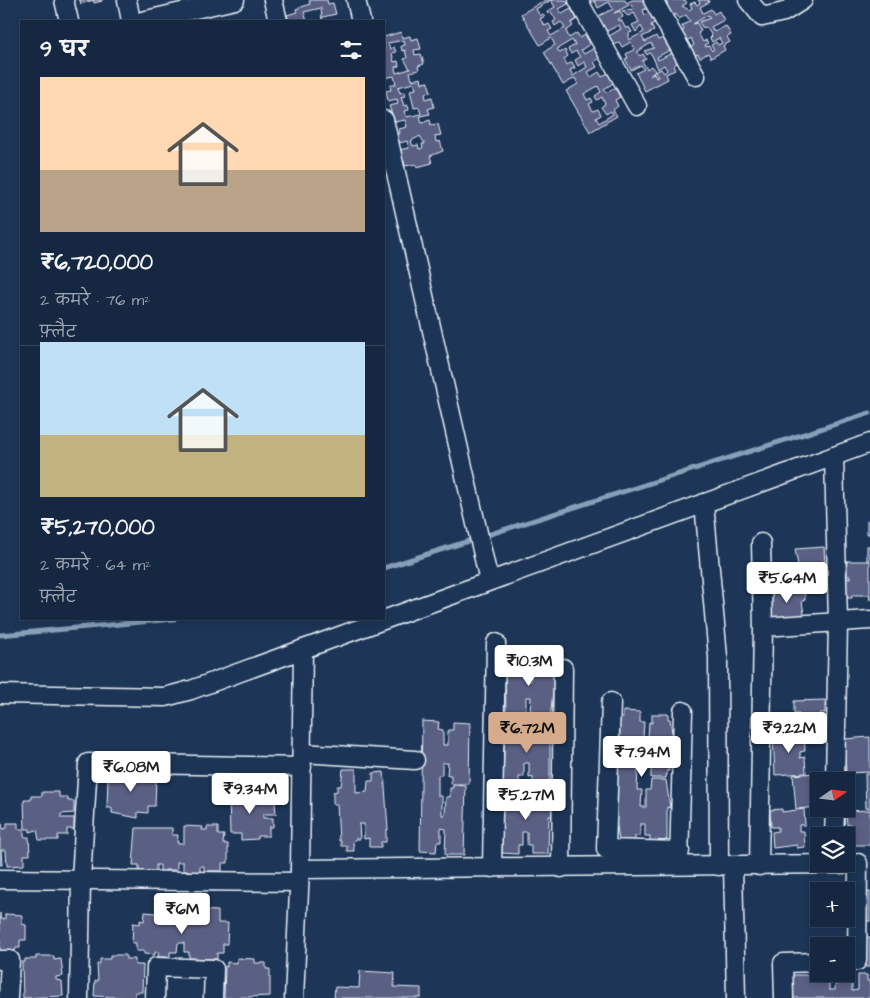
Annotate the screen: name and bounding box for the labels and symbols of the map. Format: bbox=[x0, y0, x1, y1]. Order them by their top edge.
pin: ₹5.64M bbox=[746, 562, 828, 604]
pin: ₹10.3M bbox=[488, 644, 570, 687]
pin: ₹6.72M bbox=[486, 712, 568, 754]
pin: ₹9.22M bbox=[748, 712, 830, 754]
pin: ₹7.94M bbox=[601, 736, 683, 778]
pin: ₹6.08M bbox=[90, 750, 172, 793]
pin: ₹9.34M bbox=[209, 772, 291, 815]
north arrow bbox=[810, 772, 855, 818]
pin: ₹5.27M bbox=[485, 778, 567, 821]
pin: ₹6M bbox=[158, 892, 206, 935]

